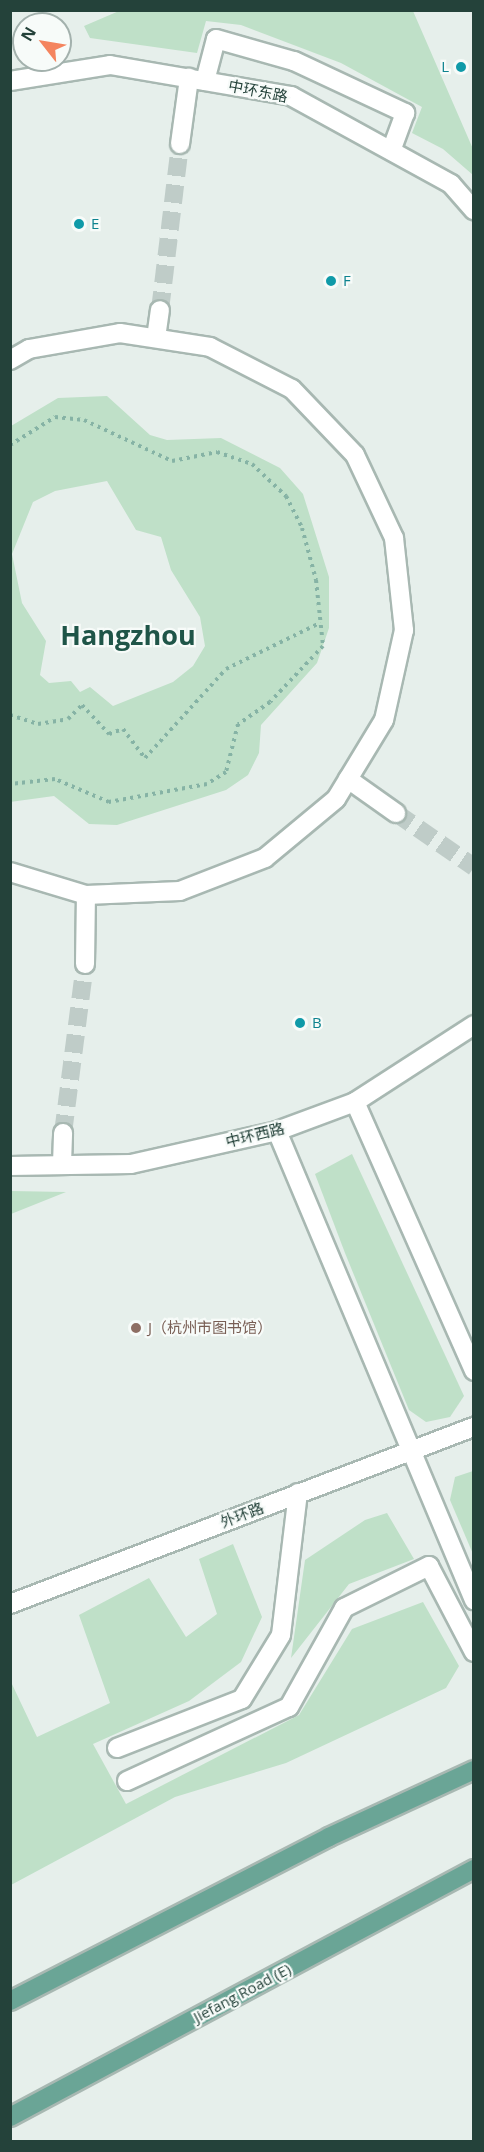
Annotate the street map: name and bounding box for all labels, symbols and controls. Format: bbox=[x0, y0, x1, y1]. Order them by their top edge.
north arrow bbox=[12, 12, 72, 72]
text: N bbox=[16, 23, 41, 45]
place label: L bbox=[441, 58, 449, 76]
marker: L bbox=[454, 60, 468, 74]
street label: 中环东路 bbox=[227, 76, 289, 106]
place label: E bbox=[91, 215, 99, 233]
marker: E bbox=[72, 217, 86, 231]
place label: F bbox=[343, 272, 351, 290]
marker: F bbox=[324, 274, 338, 288]
district label: Hangzhou bbox=[60, 619, 196, 651]
place label: B bbox=[312, 1014, 322, 1032]
marker: B bbox=[293, 1016, 307, 1030]
street label: 中环西路 bbox=[224, 1119, 286, 1151]
place label: J（杭州市图书馆） bbox=[148, 1319, 272, 1337]
marker: J（杭州市图书馆） bbox=[129, 1321, 143, 1335]
street label: 外环路 bbox=[218, 1499, 266, 1531]
street label: Jiefang Road (E) bbox=[190, 1960, 294, 2026]

